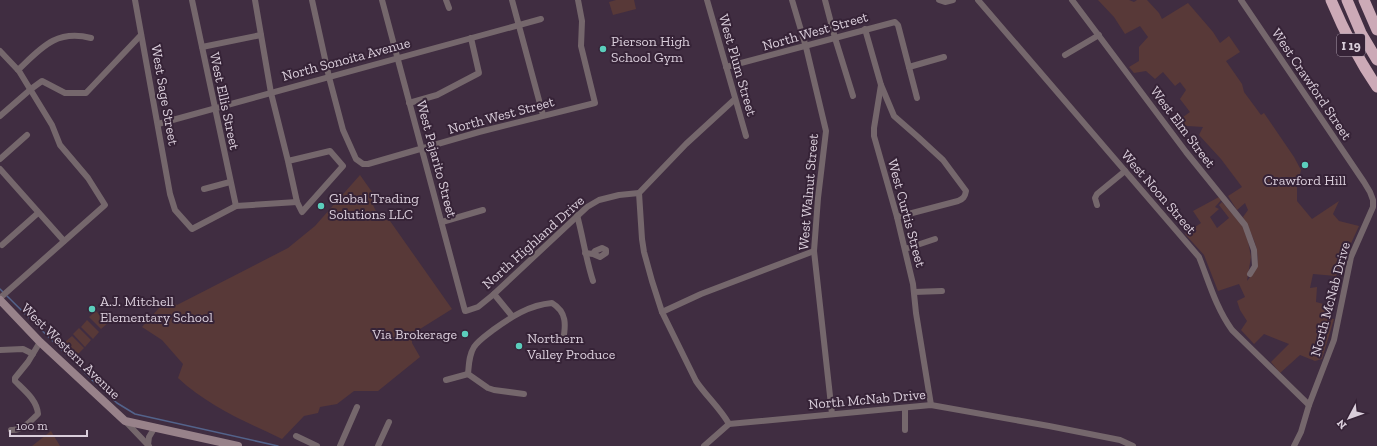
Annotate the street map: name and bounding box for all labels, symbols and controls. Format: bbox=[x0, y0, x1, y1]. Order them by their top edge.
street label: North West Street bbox=[760, 8, 871, 55]
street label: West Plum Street bbox=[715, 12, 760, 119]
street label: West Crawford Street bbox=[1268, 25, 1356, 144]
place label: Pierson High School Gym bbox=[611, 33, 690, 66]
street label: North Sonoita Avenue bbox=[280, 34, 412, 85]
road number: I 19 bbox=[1337, 34, 1365, 56]
street label: West Sage Street bbox=[147, 43, 182, 148]
marker: Pierson High School Gym bbox=[598, 44, 608, 54]
street label: West Ellis Street bbox=[206, 51, 243, 152]
street label: West Elm Street bbox=[1146, 83, 1219, 172]
street label: North West Street bbox=[446, 93, 557, 138]
street label: West Pajarito Street bbox=[413, 99, 461, 220]
street label: West Walnut Street bbox=[795, 132, 822, 251]
street label: West Noon Street bbox=[1117, 147, 1200, 239]
street label: West Curtis Street bbox=[884, 157, 929, 270]
marker: Crawford Hill bbox=[1300, 160, 1310, 170]
place label: Crawford Hill bbox=[1264, 172, 1346, 189]
place label: Global Trading Solutions LLC bbox=[329, 190, 419, 223]
street label: North Highland Drive bbox=[479, 192, 588, 293]
marker: Global Trading Solutions LLC bbox=[316, 201, 326, 211]
street label: North McNab Drive bbox=[1307, 240, 1354, 358]
place label: A.J. Mitchell Elementary School bbox=[100, 293, 213, 326]
street label: West Western Avenue bbox=[18, 300, 124, 403]
marker: A.J. Mitchell Elementary School bbox=[87, 304, 97, 314]
place label: Via Brokerage bbox=[371, 326, 457, 343]
marker: Via Brokerage bbox=[460, 329, 470, 339]
place label: Northern Valley Produce bbox=[526, 330, 616, 363]
marker: Northern Valley Produce bbox=[514, 341, 524, 351]
street label: North McNab Drive bbox=[808, 386, 927, 413]
north arrow bbox=[1329, 398, 1369, 438]
scale bar bbox=[10, 412, 87, 438]
text: N bbox=[1334, 416, 1349, 432]
text: 100 m bbox=[16, 419, 48, 433]

